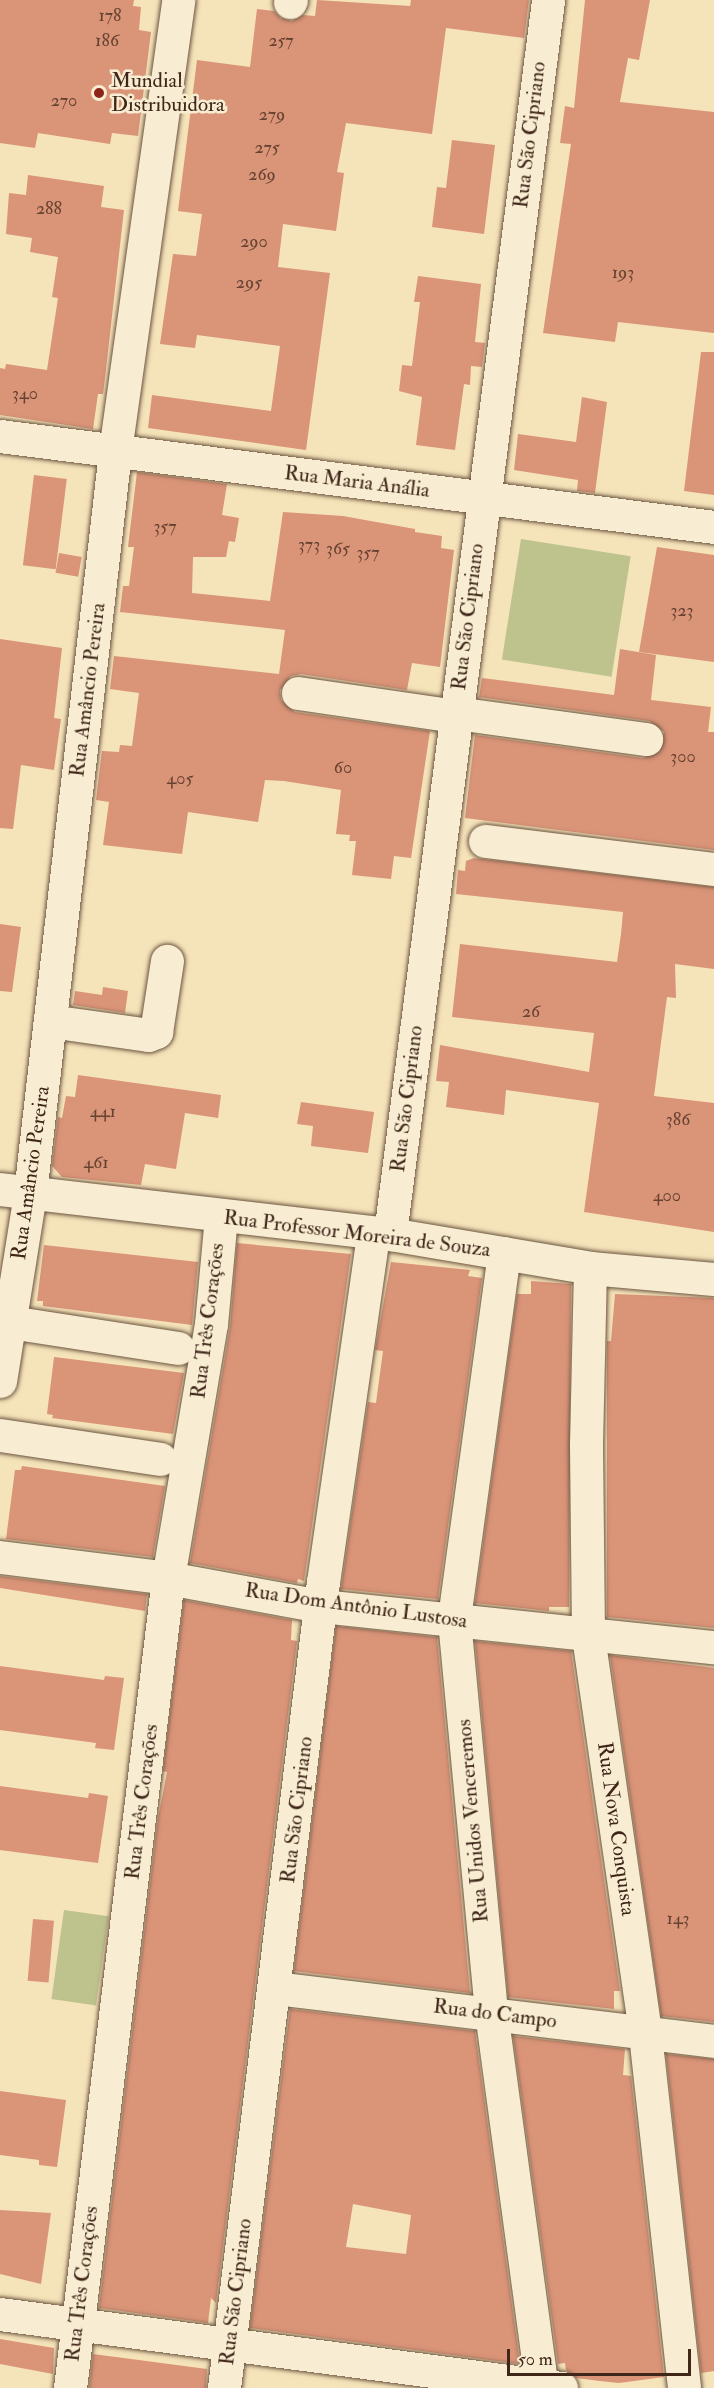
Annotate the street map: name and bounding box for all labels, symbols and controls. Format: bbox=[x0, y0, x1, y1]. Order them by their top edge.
house number: 178 bbox=[98, 5, 122, 27]
house number: 186 bbox=[95, 30, 119, 52]
house number: 257 bbox=[268, 30, 294, 52]
street label: Rua São Cipriano bbox=[508, 60, 552, 210]
place label: Mundial Distribuidora bbox=[111, 68, 225, 118]
marker: Mundial Distribuidora bbox=[92, 86, 106, 100]
house number: 270 bbox=[51, 90, 77, 112]
house number: 279 bbox=[259, 104, 285, 126]
house number: 275 bbox=[254, 137, 280, 159]
house number: 269 bbox=[248, 164, 276, 186]
house number: 288 bbox=[36, 198, 62, 220]
house number: 290 bbox=[240, 231, 268, 253]
house number: 193 bbox=[612, 262, 634, 284]
house number: 295 bbox=[236, 272, 262, 294]
house number: 340 bbox=[12, 383, 38, 405]
street label: Rua Maria Anália bbox=[283, 461, 431, 503]
house number: 357 bbox=[153, 516, 177, 538]
house number: 373 bbox=[298, 534, 320, 556]
house number: 365 bbox=[326, 538, 350, 560]
house number: 357 bbox=[356, 542, 380, 564]
street label: Rua São Cipriano bbox=[446, 542, 490, 692]
house number: 323 bbox=[671, 600, 693, 622]
street label: Rua Amâncio Pereira bbox=[65, 601, 111, 779]
house number: 300 bbox=[670, 746, 696, 768]
house number: 60 bbox=[334, 757, 352, 779]
house number: 405 bbox=[167, 768, 193, 790]
house number: 26 bbox=[522, 1001, 540, 1023]
street label: Rua São Cipriano bbox=[385, 1024, 429, 1174]
street label: Rua Amâncio Pereira bbox=[6, 1084, 56, 1262]
house number: 441 bbox=[90, 1101, 116, 1123]
house number: 386 bbox=[666, 1109, 690, 1131]
house number: 461 bbox=[83, 1152, 109, 1174]
house number: 400 bbox=[653, 1185, 681, 1207]
street label: Rua Professor Moreira de Souza bbox=[222, 1205, 492, 1263]
street label: Rua Três Corações bbox=[186, 1242, 230, 1400]
street label: Rua Dom Antônio Lustosa bbox=[243, 1578, 469, 1634]
street label: Rua Unidos Venceremos bbox=[452, 1718, 494, 1924]
street label: Rua Três Corações bbox=[120, 1723, 164, 1881]
street label: Rua São Cipriano bbox=[275, 1735, 319, 1885]
street label: Rua Nova Conquista bbox=[591, 1740, 641, 1918]
house number: 143 bbox=[666, 1908, 690, 1930]
street label: Rua do Campo bbox=[432, 1994, 558, 2034]
street label: Rua Três Corações bbox=[60, 2205, 104, 2363]
street label: Rua São Cipriano bbox=[214, 2217, 258, 2367]
scale bar bbox=[510, 2337, 694, 2375]
text: 50 m bbox=[518, 2348, 553, 2371]

